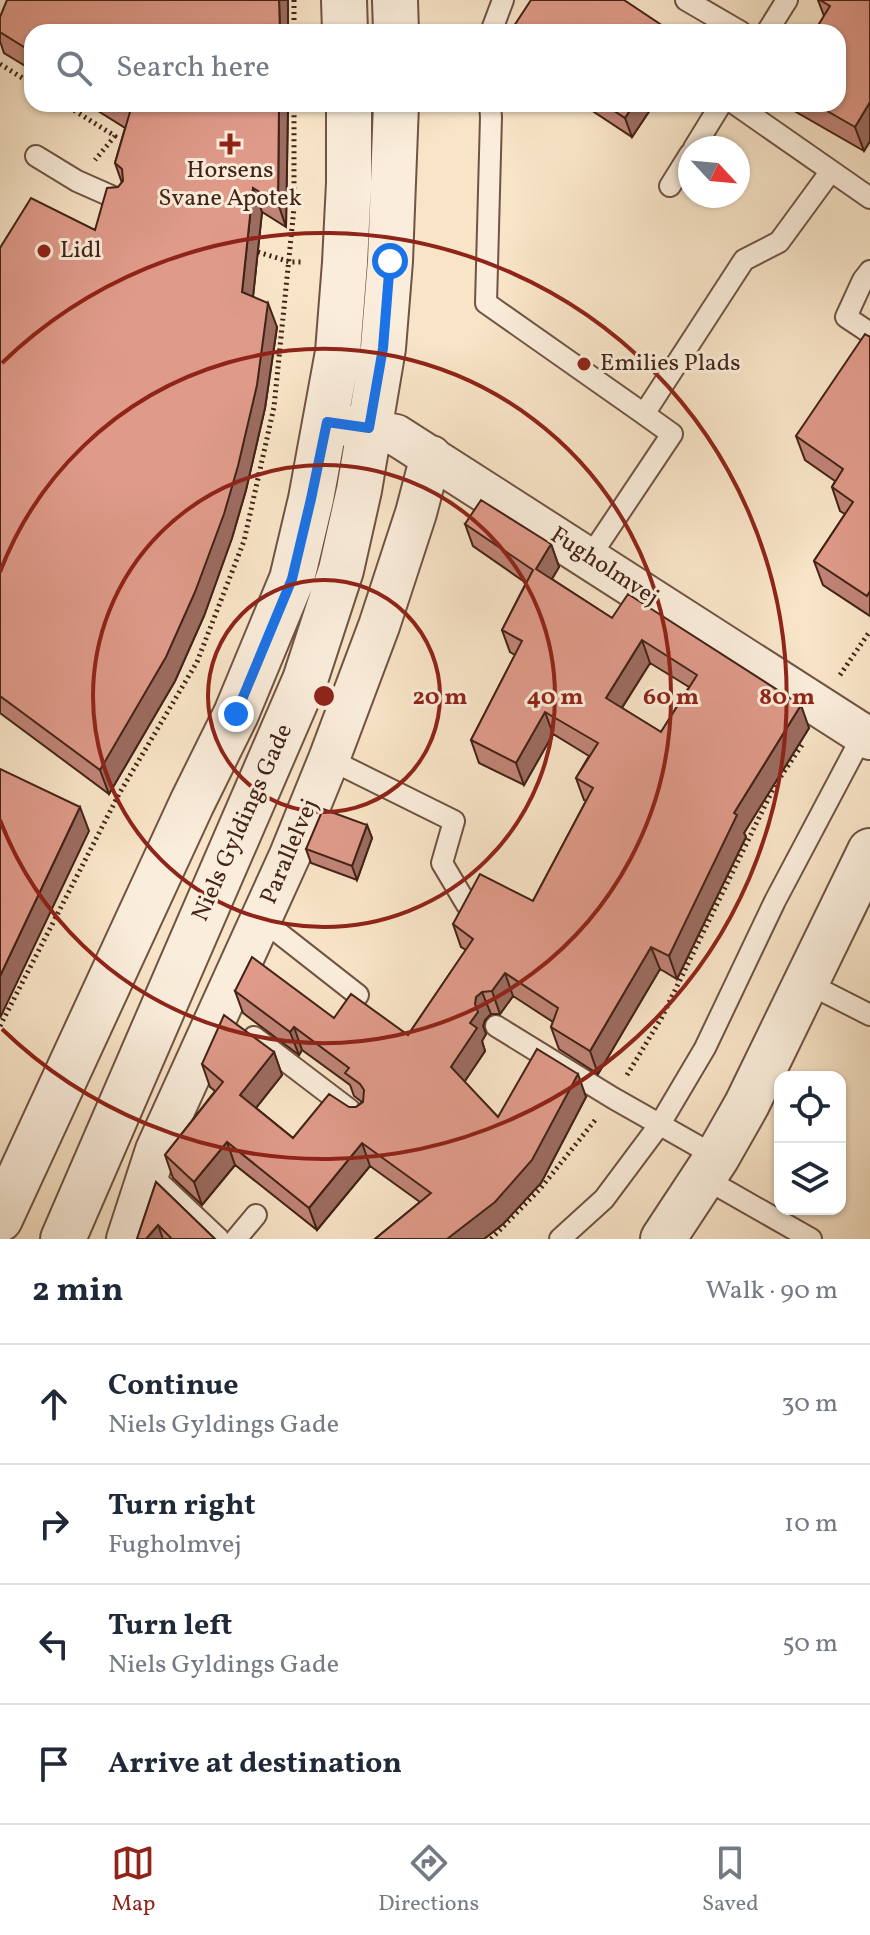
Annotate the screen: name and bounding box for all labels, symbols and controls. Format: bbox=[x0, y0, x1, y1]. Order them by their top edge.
search box bbox=[24, 24, 846, 112]
icon: search bbox=[52, 46, 96, 90]
text: Search here bbox=[116, 47, 270, 89]
marker: Horsens Svane Apotek bbox=[221, 135, 239, 153]
north arrow bbox=[678, 136, 750, 208]
place label: Horsens Svane Apotek bbox=[158, 154, 302, 216]
place label: Lidl bbox=[60, 234, 101, 268]
marker: Lidl bbox=[35, 242, 53, 260]
route start bbox=[372, 243, 408, 279]
place label: Emilies Plads bbox=[600, 347, 741, 381]
marker: Emilies Plads bbox=[575, 355, 593, 373]
street label: Fugholmvej bbox=[543, 519, 665, 615]
text: 20 m bbox=[412, 681, 468, 715]
text: 40 m bbox=[527, 681, 583, 715]
text: 60 m bbox=[643, 681, 699, 715]
text: 80 m bbox=[759, 681, 815, 715]
centre of rings bbox=[310, 682, 338, 710]
route end bbox=[218, 696, 254, 732]
street label: Niels Gyldings Gade bbox=[184, 719, 302, 927]
street label: Parallelvej bbox=[253, 794, 327, 910]
map controls bbox=[774, 1071, 846, 1215]
button: locate bbox=[774, 1071, 846, 1143]
button: layers bbox=[774, 1143, 846, 1215]
text: 2 min bbox=[32, 1268, 124, 1315]
text: Walk · 90 m bbox=[706, 1273, 838, 1309]
text: Continue bbox=[108, 1365, 239, 1407]
icon: ahead bbox=[32, 1382, 76, 1426]
text: 30 m bbox=[781, 1386, 838, 1422]
text: Niels Gyldings Gade bbox=[108, 1407, 339, 1443]
text: Turn right bbox=[108, 1485, 256, 1527]
icon: right bbox=[32, 1502, 76, 1546]
text: 10 m bbox=[784, 1506, 838, 1542]
text: Fugholmvej bbox=[108, 1527, 242, 1563]
text: Turn left bbox=[108, 1605, 232, 1647]
icon: left bbox=[32, 1622, 76, 1666]
text: 50 m bbox=[782, 1626, 838, 1662]
text: Niels Gyldings Gade bbox=[108, 1647, 339, 1683]
icon: arrive bbox=[32, 1742, 76, 1786]
text: Arrive at destination bbox=[108, 1743, 402, 1785]
tab: Map bbox=[111, 1841, 155, 1920]
tab: Directions bbox=[378, 1841, 479, 1920]
tab: Saved bbox=[702, 1841, 759, 1920]

